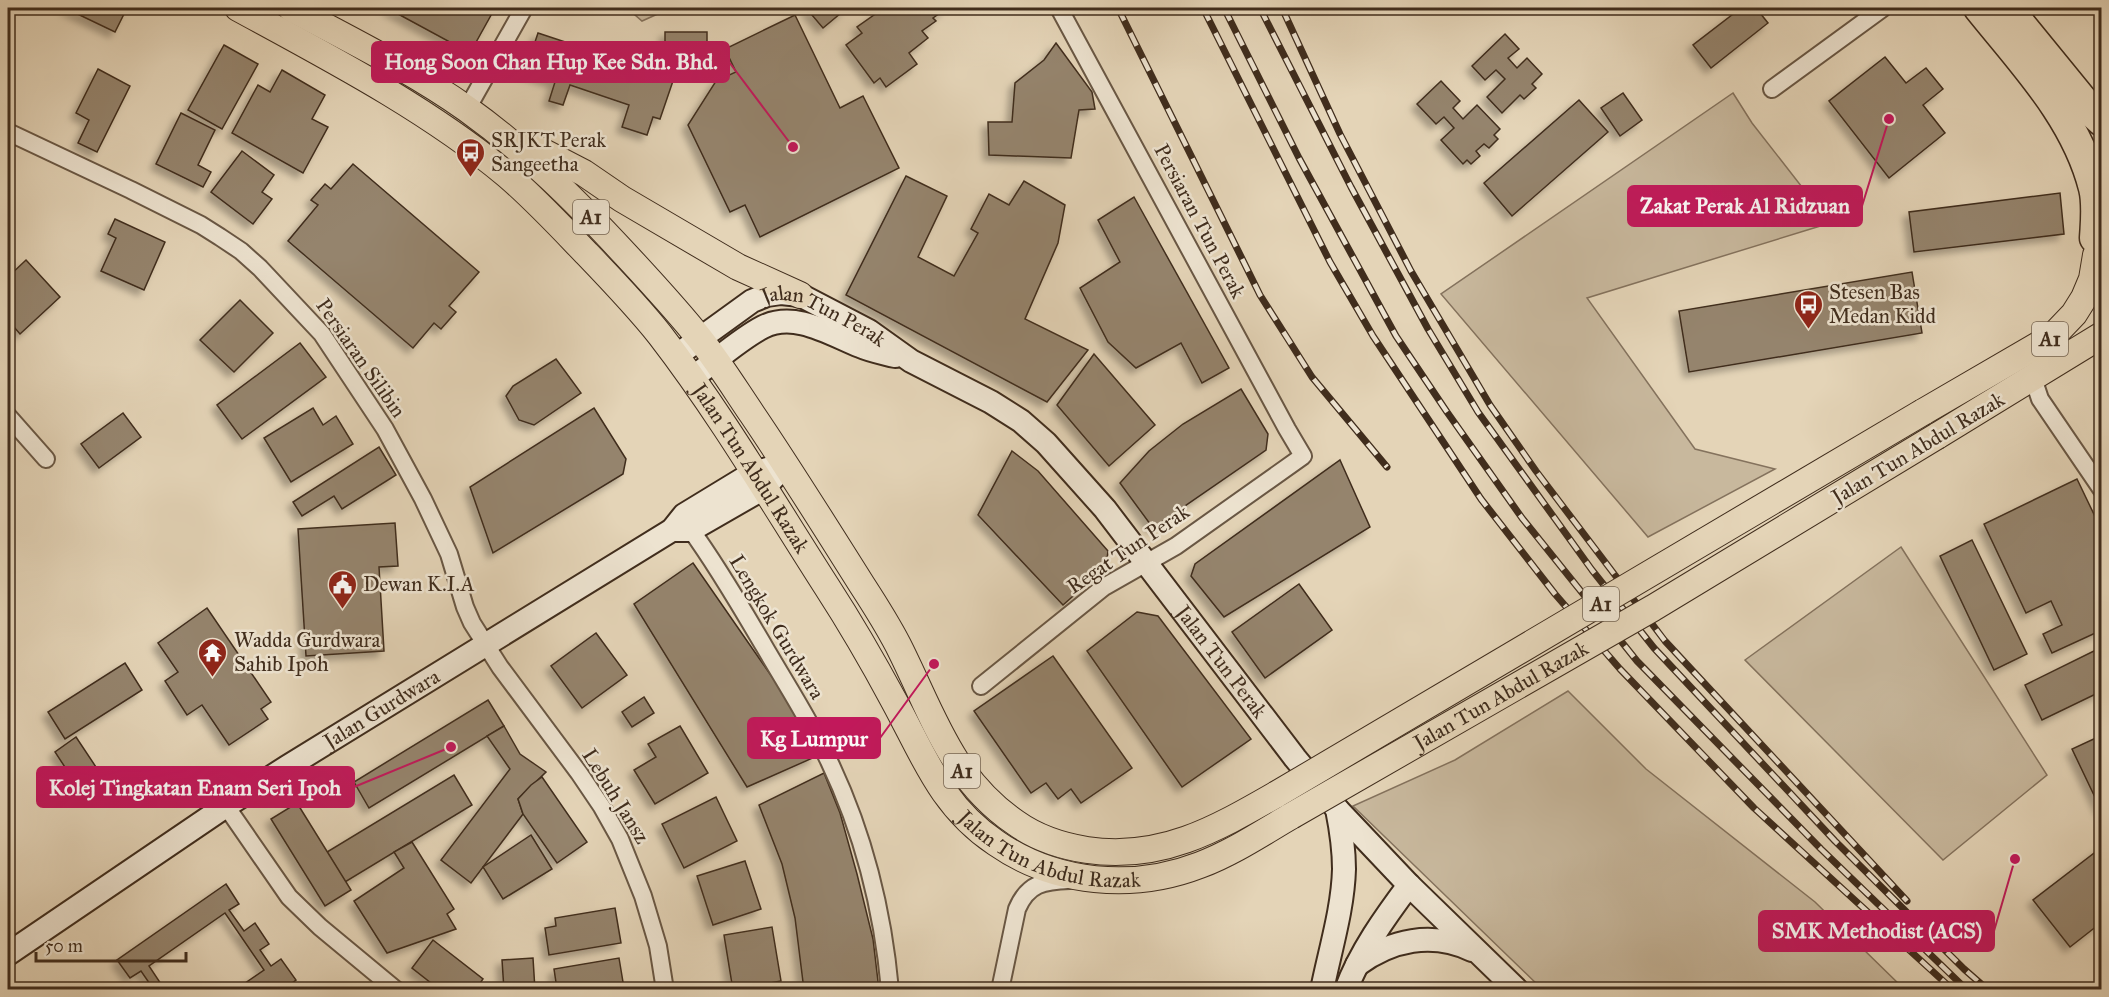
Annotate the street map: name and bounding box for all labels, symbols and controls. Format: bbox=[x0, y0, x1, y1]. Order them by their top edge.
callout: Hong Soon Chan Hup Kee Sdn. Bhd. bbox=[372, 42, 729, 82]
text: Hong Soon Chan Hup Kee Sdn. Bhd. bbox=[384, 48, 718, 75]
place label: SRJKT Perak Sangeetha bbox=[491, 127, 606, 177]
bus stop icon: SRJKT Perak Sangeetha bbox=[454, 136, 486, 178]
street label: Persiaran Tun Perak bbox=[1148, 139, 1252, 303]
callout: Zakat Perak Al Ridzuan bbox=[1628, 186, 1862, 226]
text: Zakat Perak Al Ridzuan bbox=[1640, 192, 1850, 219]
road number: A1 bbox=[573, 200, 609, 234]
place label: Stesen Bas Medan Kidd bbox=[1829, 279, 1937, 329]
street label: Jalan Tun Perak bbox=[755, 280, 892, 353]
bus stop icon: Stesen Bas Medan Kidd bbox=[1792, 288, 1824, 330]
street label: Persiaran Silibin bbox=[310, 293, 412, 423]
road number: A1 bbox=[2032, 322, 2068, 356]
street label: Jalan Tun Abdul Razak bbox=[685, 377, 815, 558]
street label: Jalan Tun Abdul Razak bbox=[1825, 386, 2009, 511]
street label: Regat Tun Perak bbox=[1062, 498, 1194, 599]
street label: Lengkok Gurdwara bbox=[724, 550, 830, 704]
public building icon: Dewan K.I.A bbox=[326, 568, 358, 610]
place label: Dewan K.I.A bbox=[363, 571, 475, 597]
road number: A1 bbox=[1583, 587, 1619, 621]
street label: Jalan Tun Perak bbox=[1169, 598, 1273, 724]
place label: Wadda Gurdwara Sahib Ipoh bbox=[234, 627, 380, 677]
street label: Jalan Tun Abdul Razak bbox=[1407, 635, 1593, 757]
temple icon: Wadda Gurdwara Sahib Ipoh bbox=[197, 636, 229, 678]
street label: Jalan Gurdwara bbox=[317, 663, 445, 755]
callout: Kg Lumpur bbox=[748, 718, 880, 758]
text: Kg Lumpur bbox=[760, 725, 869, 752]
street label: Lebuh Jansz bbox=[577, 744, 656, 849]
road number: A1 bbox=[944, 754, 980, 788]
callout: Kolej Tingkatan Enam Seri Ipoh bbox=[37, 767, 354, 807]
text: Kolej Tingkatan Enam Seri Ipoh bbox=[49, 774, 342, 801]
street label: Jalan Tun Abdul Razak bbox=[951, 803, 1142, 893]
callout: SMK Methodist (ACS) bbox=[1759, 911, 1994, 951]
text: SMK Methodist (ACS) bbox=[1772, 917, 1982, 944]
scale bar bbox=[36, 925, 186, 963]
text: 50 m bbox=[45, 935, 83, 957]

